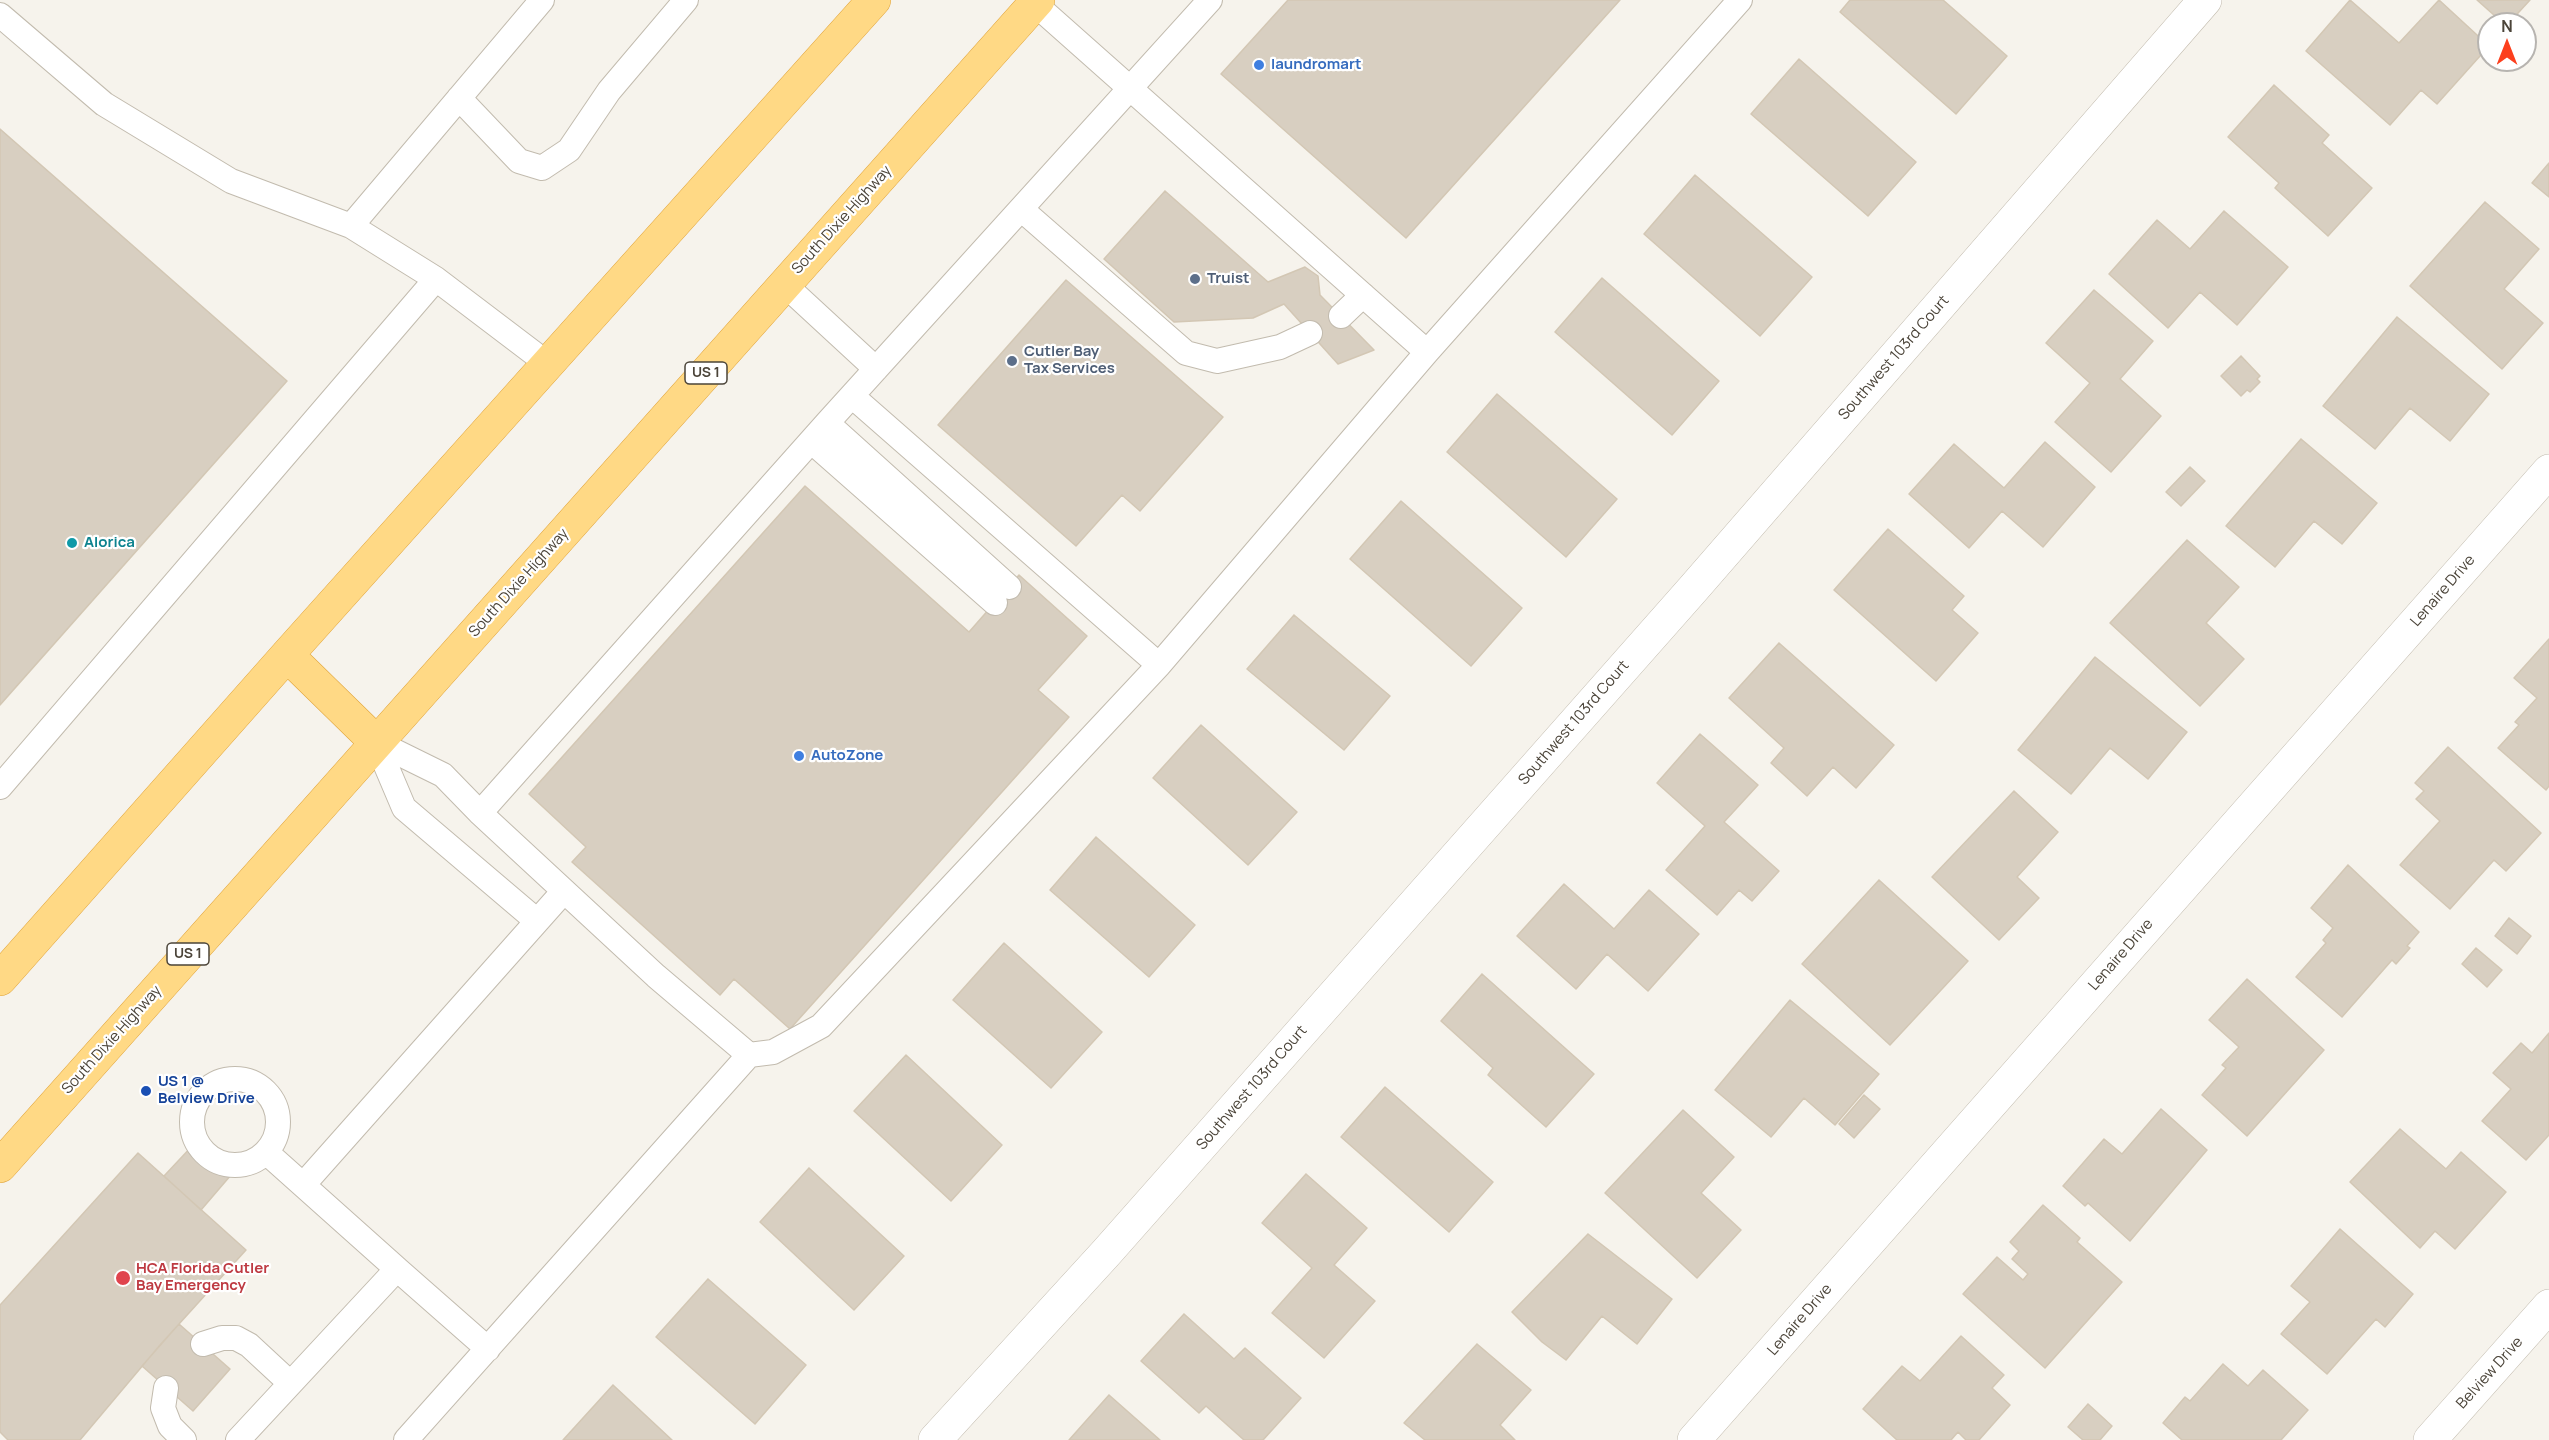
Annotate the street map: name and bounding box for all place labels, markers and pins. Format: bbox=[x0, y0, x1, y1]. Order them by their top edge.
place label: laundromart bbox=[1271, 56, 1361, 74]
marker: laundromart bbox=[1252, 58, 1266, 72]
place label: Truist bbox=[1207, 270, 1250, 288]
marker: Truist bbox=[1188, 272, 1202, 286]
place label: Cutler Bay Tax Services bbox=[1024, 343, 1115, 378]
marker: Cutler Bay Tax Services bbox=[1005, 354, 1019, 368]
place label: Alorica bbox=[84, 534, 135, 552]
marker: Alorica bbox=[65, 536, 79, 550]
place label: AutoZone bbox=[811, 747, 883, 765]
marker: AutoZone bbox=[792, 749, 806, 763]
place label: US 1 @ Belview Drive bbox=[158, 1073, 255, 1108]
marker: US 1 @ Belview Drive bbox=[139, 1084, 153, 1098]
place label: HCA Florida Cutler Bay Emergency bbox=[136, 1260, 269, 1295]
marker: HCA Florida Cutler Bay Emergency bbox=[114, 1269, 132, 1287]

